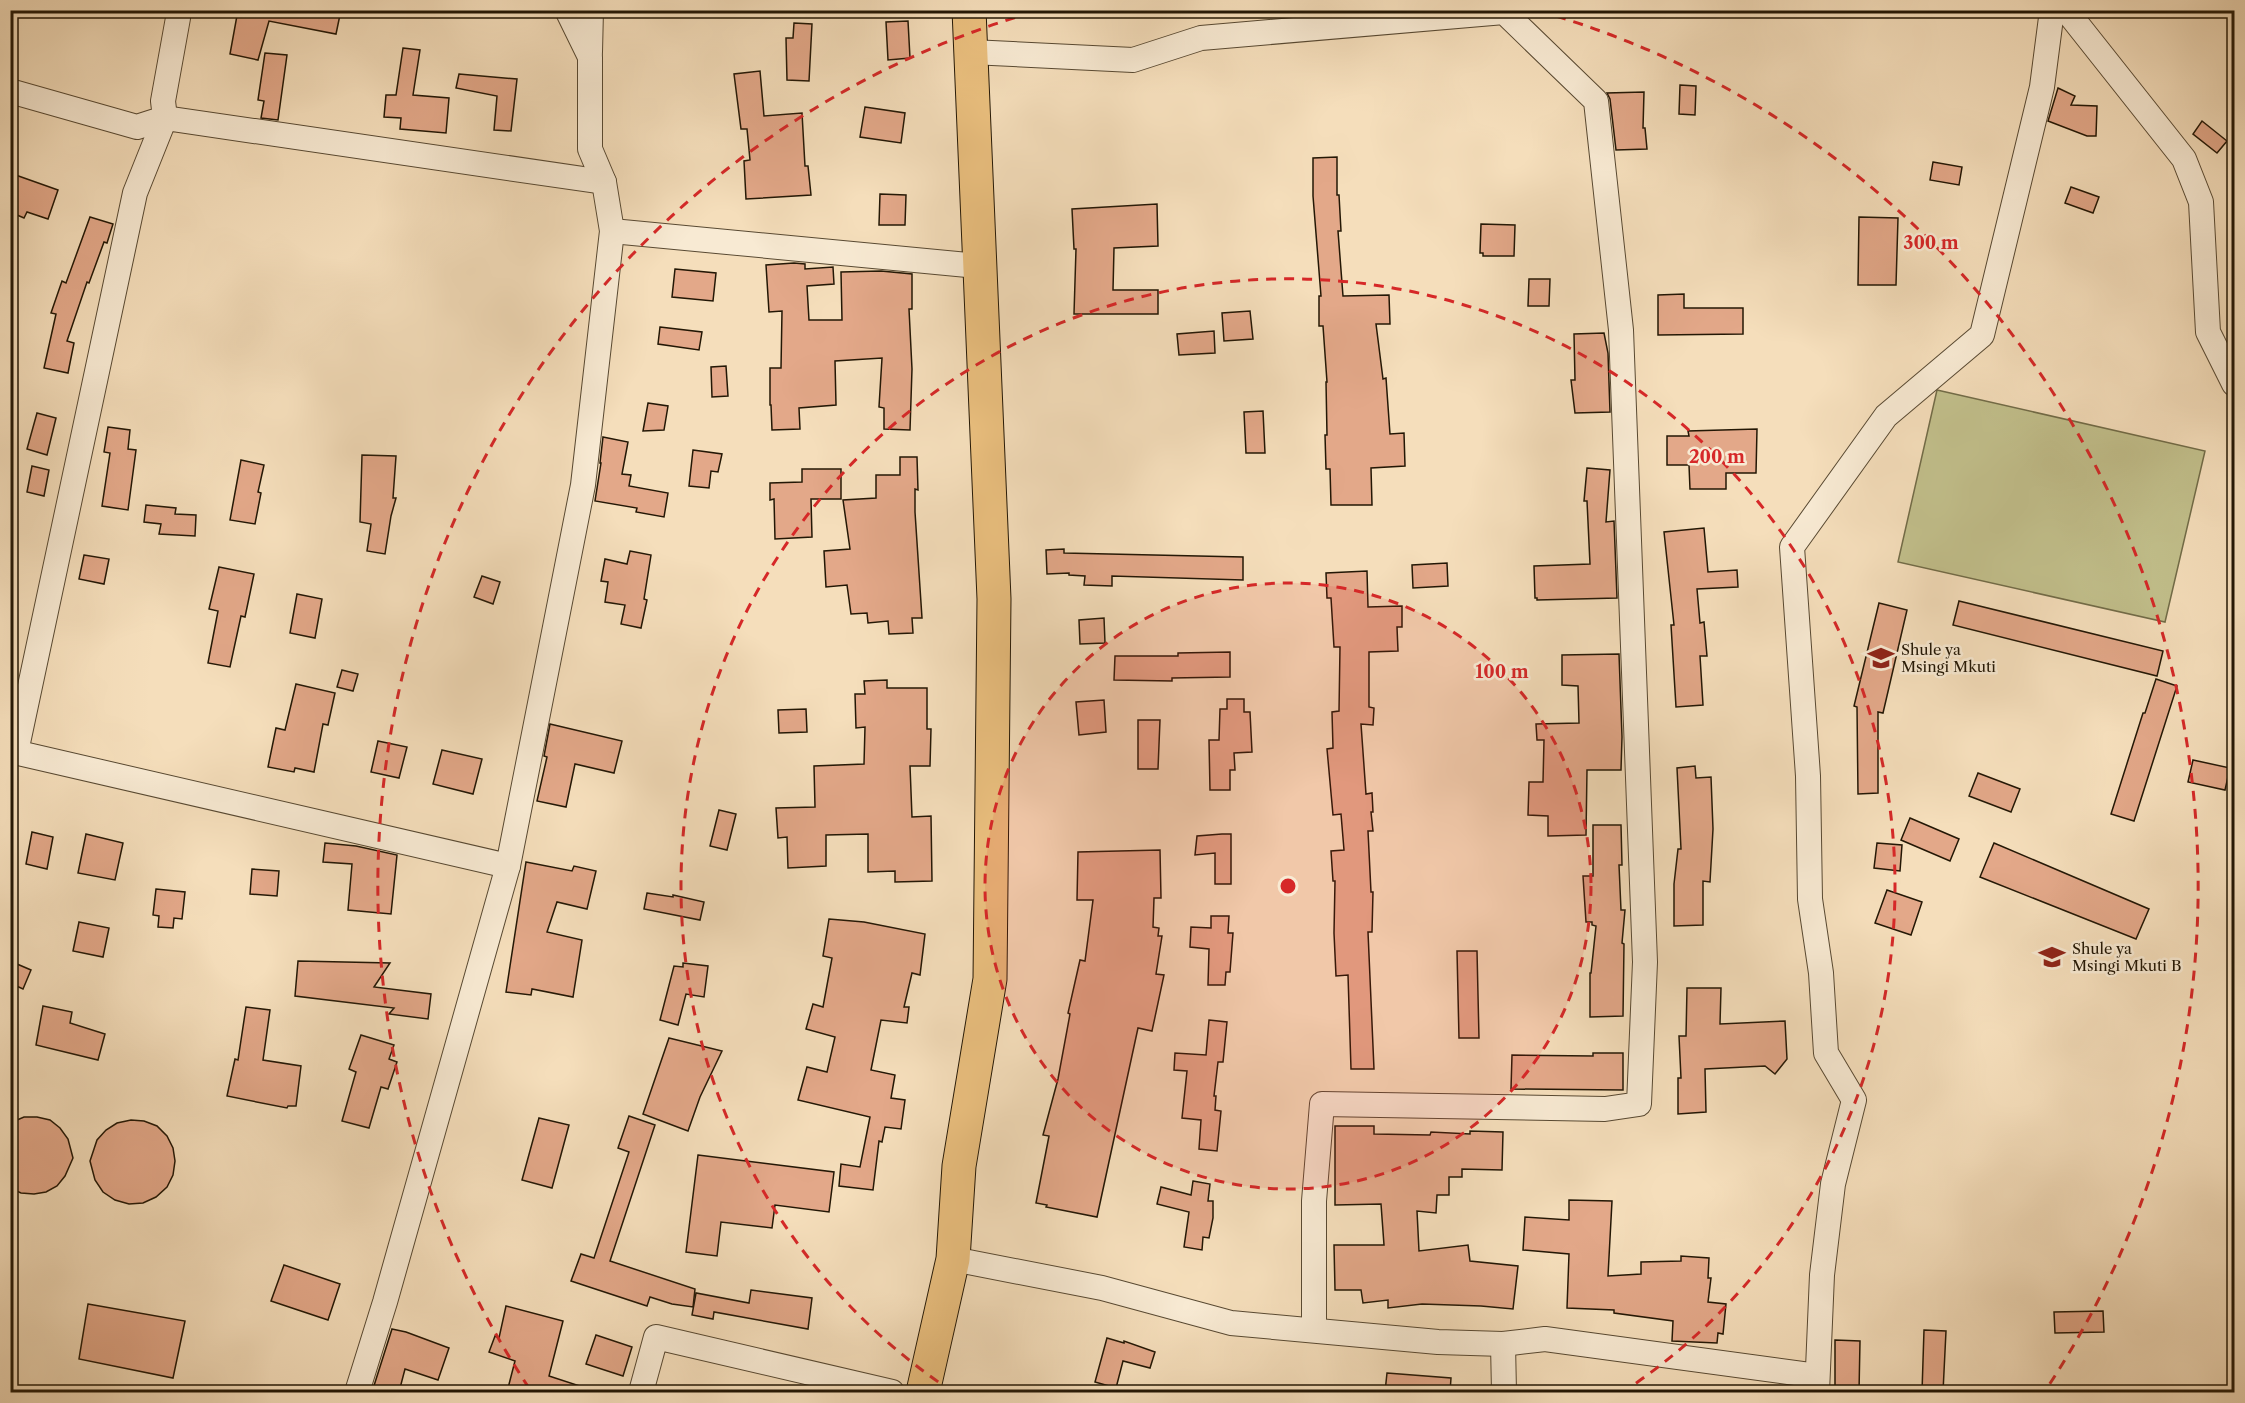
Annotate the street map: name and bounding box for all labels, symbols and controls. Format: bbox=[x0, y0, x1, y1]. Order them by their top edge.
text: 300 m bbox=[1903, 232, 1959, 254]
text: 200 m bbox=[1689, 446, 1745, 468]
place label: Shule ya Msingi Mkuti bbox=[1901, 640, 1996, 676]
school or university icon: Shule ya Msingi Mkuti bbox=[1866, 643, 1896, 673]
text: 100 m bbox=[1475, 661, 1529, 683]
centre of rings bbox=[1278, 876, 1298, 896]
place label: Shule ya Msingi Mkuti B bbox=[2072, 939, 2181, 975]
school or university icon: Shule ya Msingi Mkuti B bbox=[2037, 942, 2067, 972]

